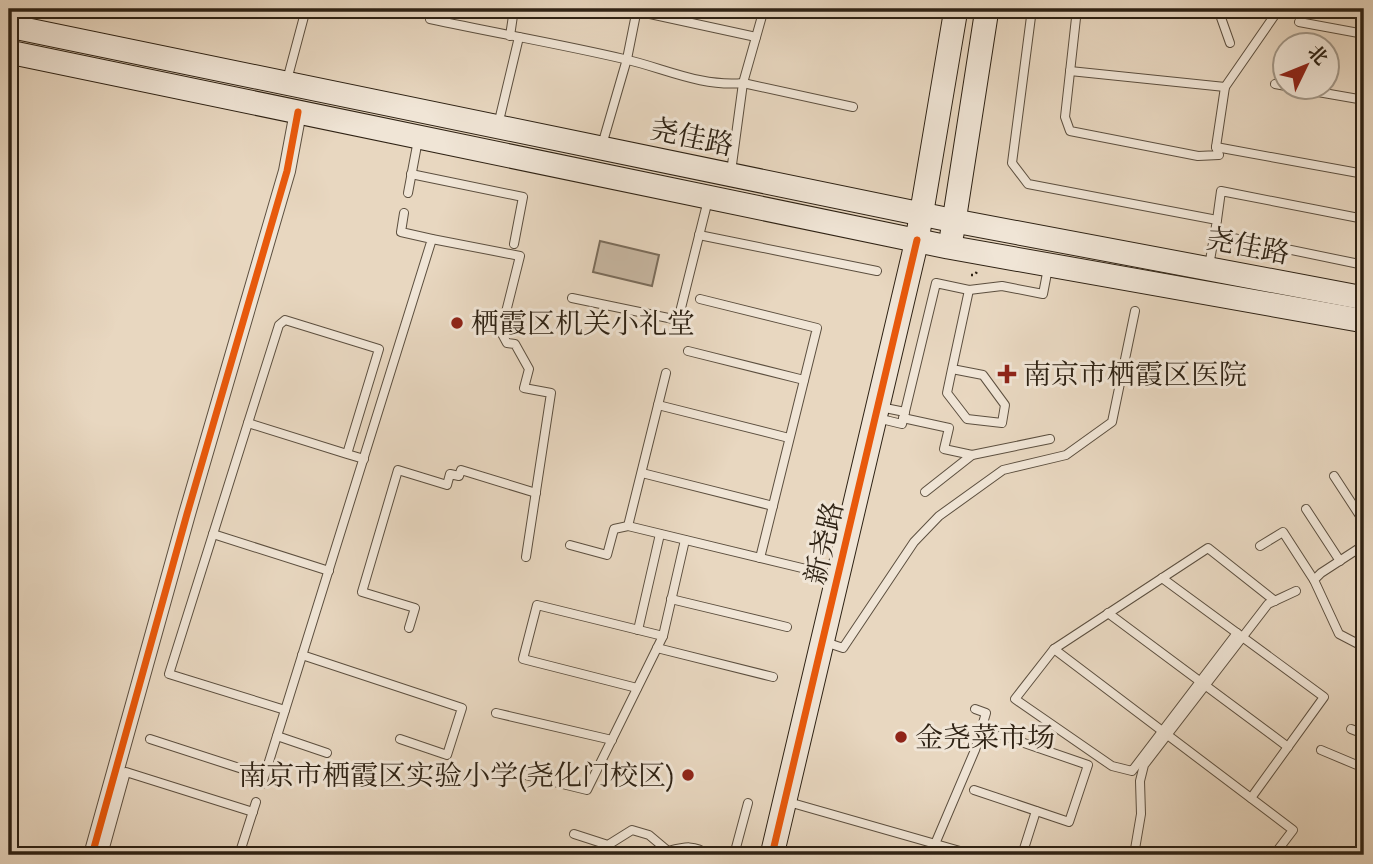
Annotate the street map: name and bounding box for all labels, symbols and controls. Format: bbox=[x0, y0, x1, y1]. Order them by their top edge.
north arrow bbox=[1272, 32, 1342, 102]
text: 北 bbox=[1303, 40, 1333, 70]
street label: 尧佳路 bbox=[647, 111, 737, 163]
street label: 尧佳路 bbox=[1203, 221, 1293, 271]
place label: 栖霞区机关小礼堂 bbox=[471, 306, 695, 341]
marker: 栖霞区机关小礼堂 bbox=[449, 315, 465, 331]
place label: 南京市栖霞区医院 bbox=[1023, 357, 1247, 392]
marker: 南京市栖霞区医院 bbox=[997, 364, 1017, 384]
street label: 新尧路 bbox=[797, 498, 851, 588]
place label: 金尧菜市场 bbox=[915, 720, 1055, 755]
marker: 金尧菜市场 bbox=[893, 729, 909, 745]
place label: 南京市栖霞区实验小学(尧化门校区) bbox=[238, 758, 674, 793]
marker: 南京市栖霞区实验小学(尧化门校区) bbox=[680, 767, 696, 783]

